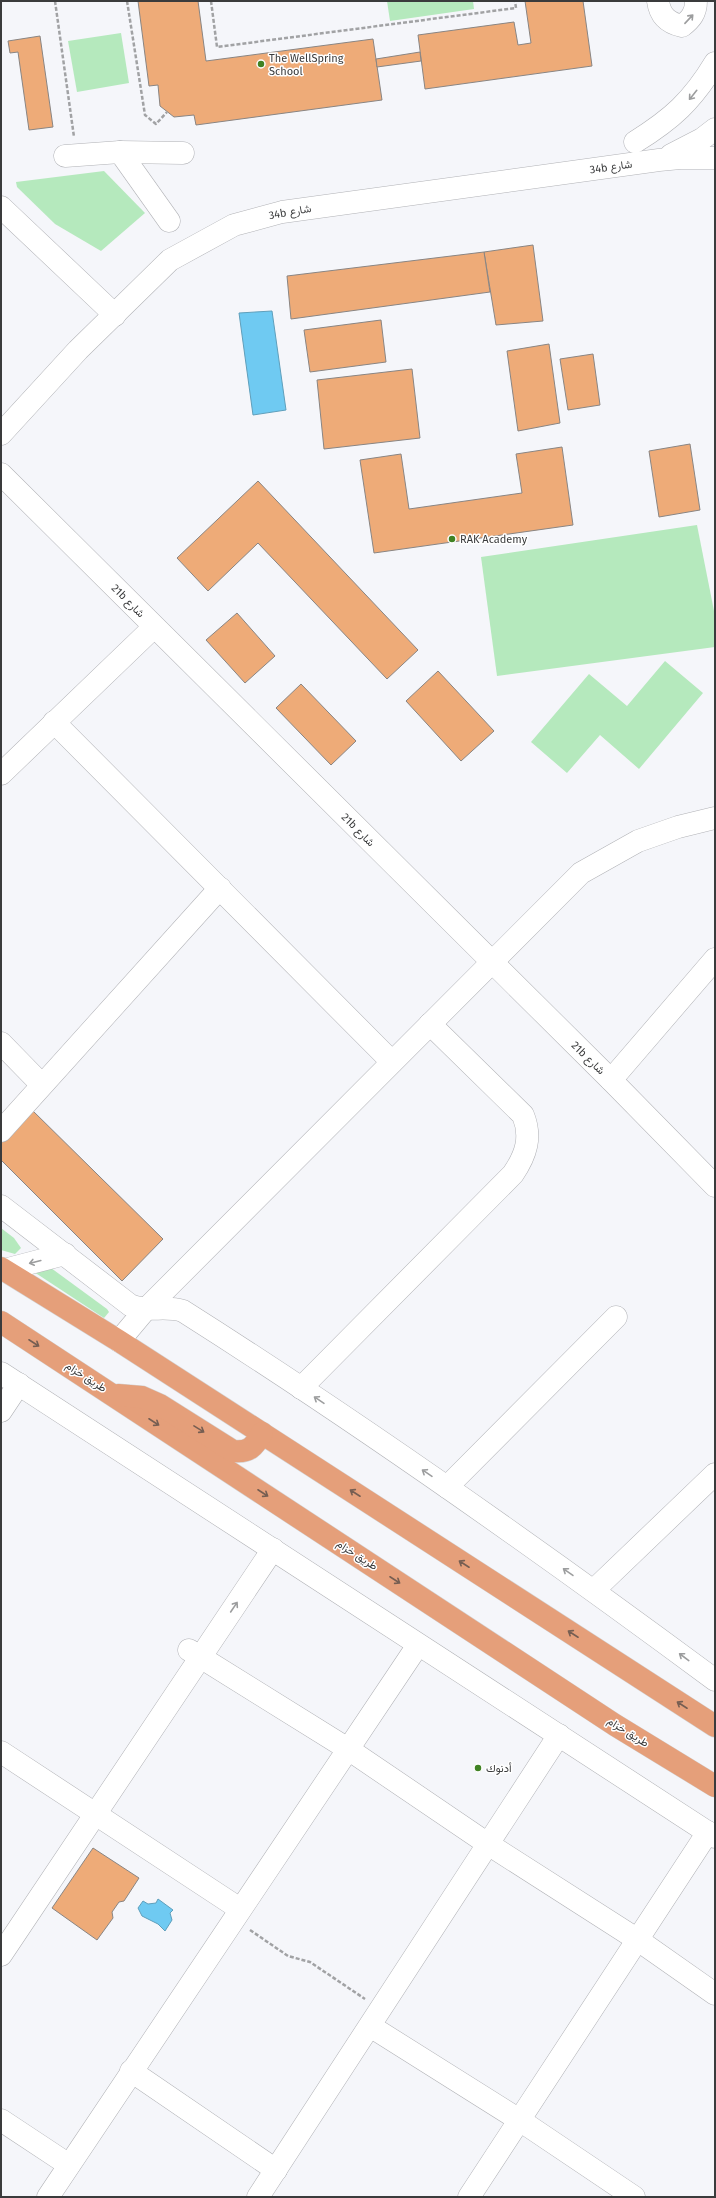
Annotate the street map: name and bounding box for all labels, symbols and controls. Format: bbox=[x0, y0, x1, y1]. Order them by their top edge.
one-way arrow bbox=[684, 14, 694, 24]
place label: The WellSpring School bbox=[269, 52, 344, 78]
marker: The WellSpring School bbox=[256, 59, 266, 69]
one-way arrow bbox=[689, 90, 698, 100]
street label: 34b شارع bbox=[589, 158, 634, 177]
street label: 34b شارع bbox=[268, 202, 313, 223]
place label: RAK Academy bbox=[460, 533, 528, 546]
marker: RAK Academy bbox=[447, 534, 457, 544]
street label: 21b شارع bbox=[108, 582, 148, 621]
street label: 21b شارع bbox=[338, 811, 378, 850]
street label: 21b شارع bbox=[568, 1039, 608, 1078]
one-way arrow bbox=[29, 1259, 42, 1266]
one-way arrow bbox=[28, 1339, 39, 1347]
street label: طريق خزام bbox=[63, 1359, 109, 1396]
one-way arrow bbox=[314, 1396, 325, 1404]
one-way arrow bbox=[148, 1418, 159, 1426]
one-way arrow bbox=[193, 1426, 205, 1434]
one-way arrow bbox=[422, 1469, 433, 1477]
one-way arrow bbox=[257, 1489, 268, 1497]
one-way arrow bbox=[349, 1489, 360, 1497]
street label: طريق خزام bbox=[334, 1537, 380, 1574]
one-way arrow bbox=[458, 1559, 470, 1567]
one-way arrow bbox=[562, 1568, 573, 1576]
one-way arrow bbox=[389, 1576, 400, 1584]
one-way arrow bbox=[230, 1601, 238, 1612]
one-way arrow bbox=[568, 1630, 579, 1638]
one-way arrow bbox=[678, 1653, 689, 1661]
one-way arrow bbox=[676, 1700, 688, 1708]
street label: طريق خزام bbox=[604, 1714, 651, 1751]
place label: أدنوك bbox=[486, 1762, 512, 1775]
marker: أدنوك bbox=[473, 1763, 483, 1773]

